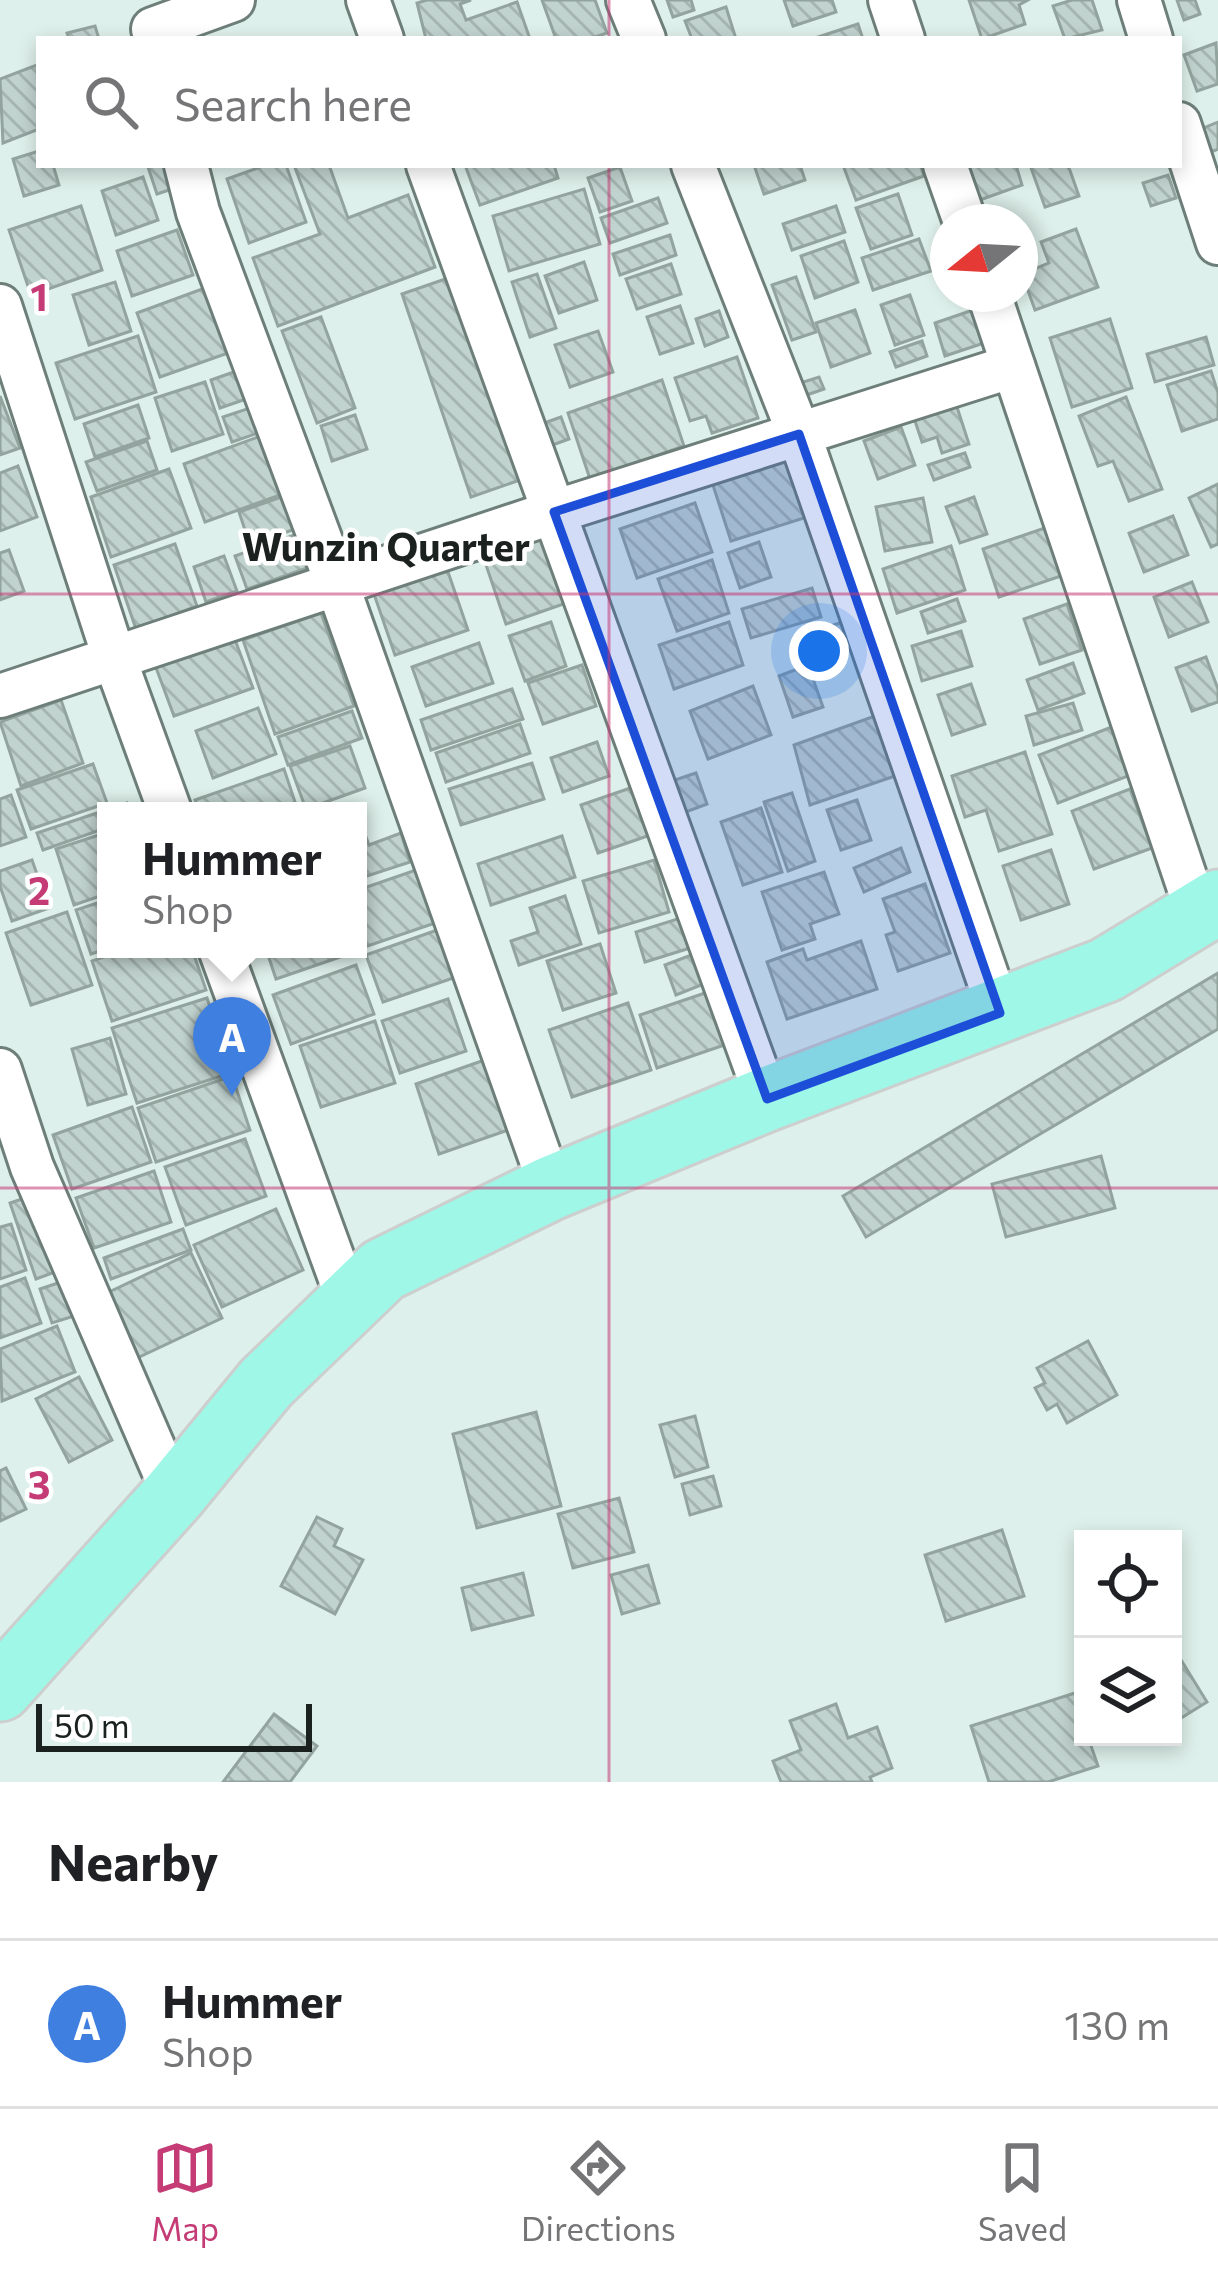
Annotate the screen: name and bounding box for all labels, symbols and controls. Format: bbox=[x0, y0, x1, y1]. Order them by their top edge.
search box bbox=[36, 36, 1182, 168]
icon: search bbox=[78, 69, 144, 135]
text: Search here bbox=[174, 75, 412, 130]
north arrow bbox=[930, 204, 1038, 312]
text: 1 bbox=[30, 271, 48, 319]
district label: Wunzin Quarter bbox=[242, 521, 530, 569]
your location bbox=[789, 621, 849, 681]
popup bbox=[97, 802, 367, 958]
text: Hummer bbox=[142, 829, 322, 884]
text: 2 bbox=[28, 865, 50, 913]
text: Shop bbox=[142, 884, 233, 932]
pin: A bbox=[193, 997, 271, 1096]
text: 3 bbox=[28, 1459, 50, 1507]
map controls bbox=[1074, 1530, 1182, 1746]
button: locate bbox=[1074, 1530, 1182, 1638]
button: layers bbox=[1074, 1638, 1182, 1746]
scale bar bbox=[36, 1698, 312, 1751]
text: 50 m bbox=[54, 1704, 130, 1745]
text: Nearby bbox=[48, 1829, 218, 1892]
text: Hummer bbox=[162, 1972, 342, 2027]
text: A bbox=[73, 2000, 101, 2048]
text: 130 m bbox=[1064, 2000, 1170, 2048]
text: Shop bbox=[162, 2027, 254, 2075]
tab: Map bbox=[151, 2135, 219, 2248]
tab: Directions bbox=[521, 2135, 676, 2248]
tab: Saved bbox=[978, 2135, 1067, 2248]

